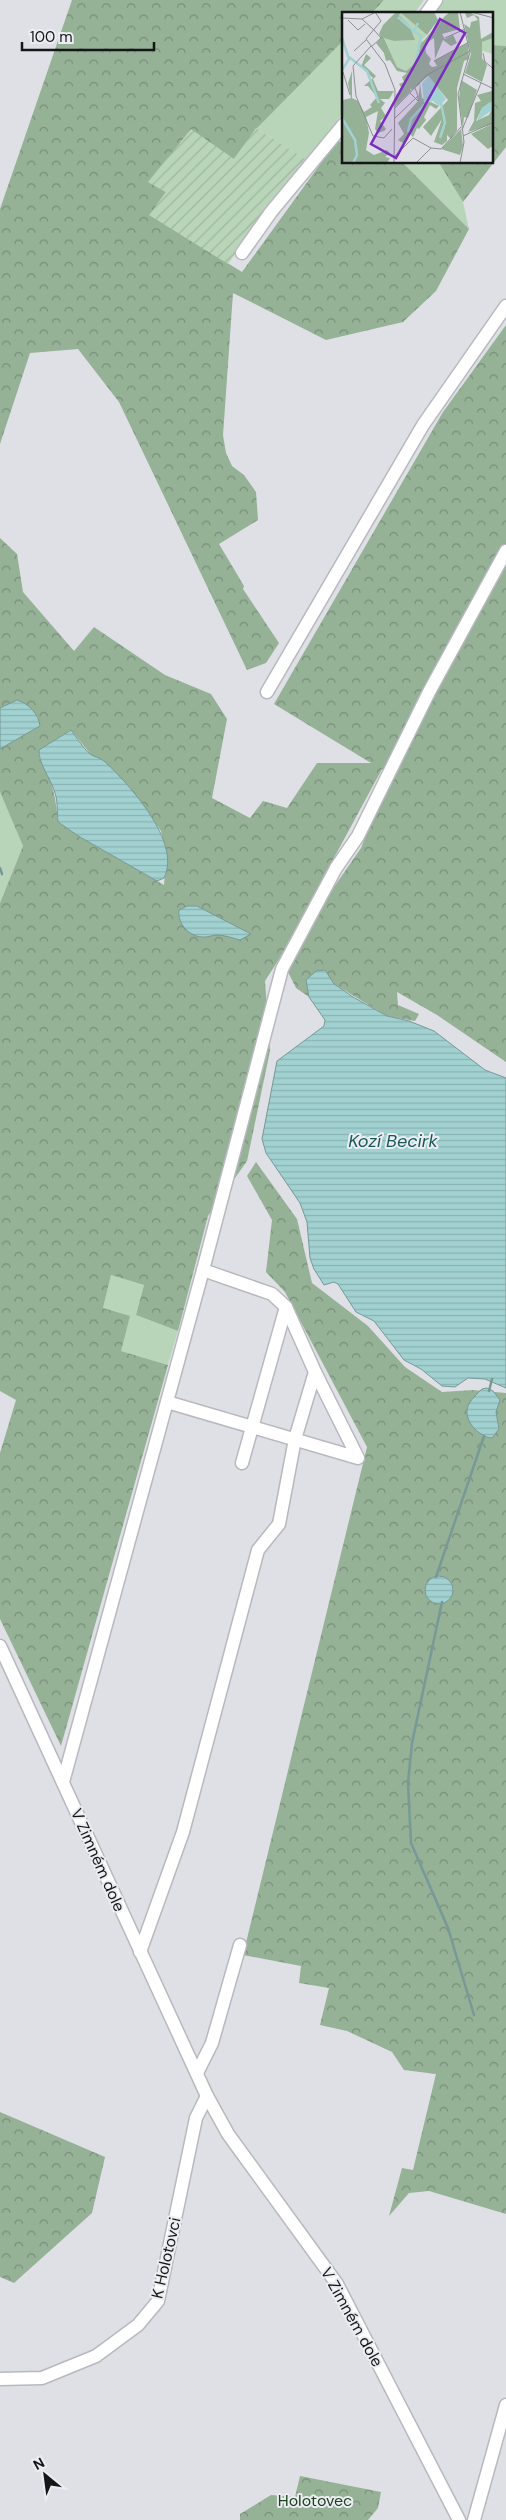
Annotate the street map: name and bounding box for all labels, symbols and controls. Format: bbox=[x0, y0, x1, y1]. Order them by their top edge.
inset map bbox=[342, 12, 494, 164]
scale bar bbox=[22, 20, 155, 52]
text: 100 m bbox=[30, 27, 73, 47]
water label: Kozí Becirk bbox=[348, 1129, 439, 1153]
street label: V Zimném dole bbox=[66, 1805, 130, 1915]
street label: K Holotovci bbox=[146, 2215, 186, 2301]
street label: V Zimném dole bbox=[316, 2264, 388, 2370]
north arrow bbox=[20, 2450, 70, 2500]
text: N bbox=[30, 2453, 48, 2474]
park label: Holotovec bbox=[278, 2490, 352, 2511]

